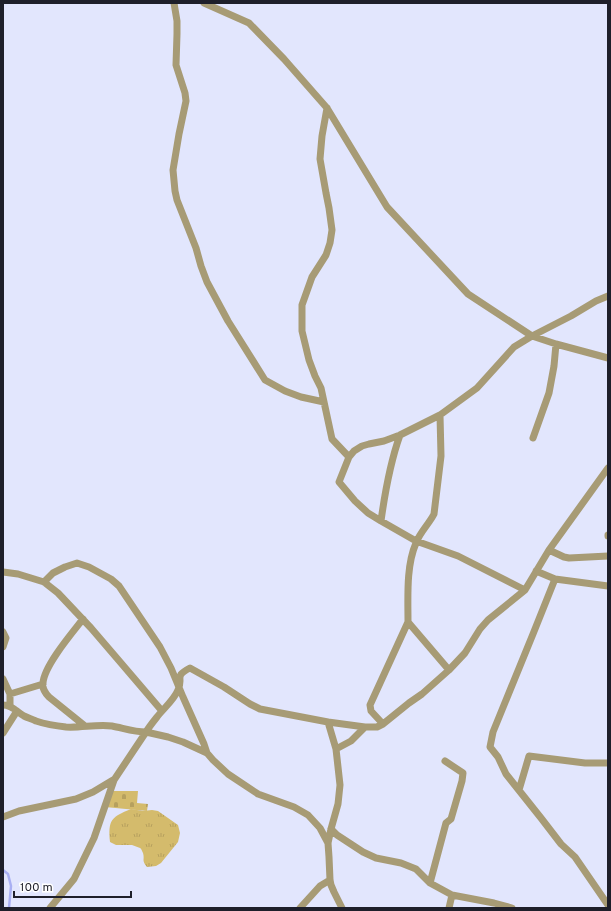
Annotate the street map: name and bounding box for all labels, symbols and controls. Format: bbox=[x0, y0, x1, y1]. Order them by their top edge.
scale bar bbox=[14, 873, 131, 899]
text: 100 m bbox=[20, 880, 53, 896]

